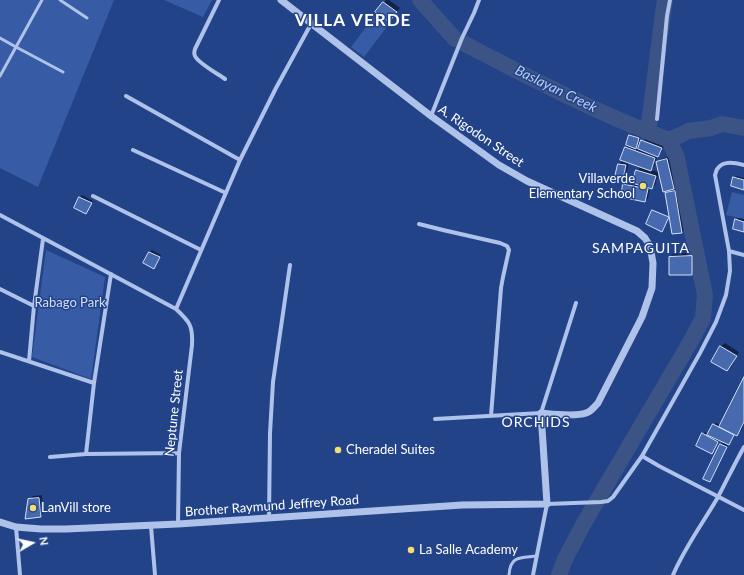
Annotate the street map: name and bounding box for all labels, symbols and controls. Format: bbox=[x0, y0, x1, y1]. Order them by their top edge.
district label: VILLA VERDE bbox=[295, 11, 411, 31]
water label: Baslayan Creek bbox=[512, 62, 600, 116]
street label: A. Rigodon Street bbox=[435, 102, 527, 170]
place label: Villaverde Elementary School bbox=[529, 171, 635, 202]
marker: Villaverde Elementary School bbox=[638, 181, 648, 191]
district label: SAMPAGUITA bbox=[592, 240, 690, 256]
park label: Rabago Park bbox=[35, 295, 105, 311]
street label: Neptune Street bbox=[162, 369, 186, 457]
district label: ORCHIDS bbox=[501, 414, 571, 430]
place label: Cheradel Suites bbox=[346, 442, 435, 458]
marker: Cheradel Suites bbox=[333, 445, 343, 455]
street label: Brother Raymund Jeffrey Road bbox=[184, 492, 360, 520]
place label: LanVill store bbox=[41, 500, 111, 516]
marker: LanVill store bbox=[28, 503, 38, 513]
north arrow bbox=[12, 523, 52, 563]
text: N bbox=[37, 536, 51, 546]
place label: La Salle Academy bbox=[419, 542, 518, 558]
marker: La Salle Academy bbox=[406, 545, 416, 555]

